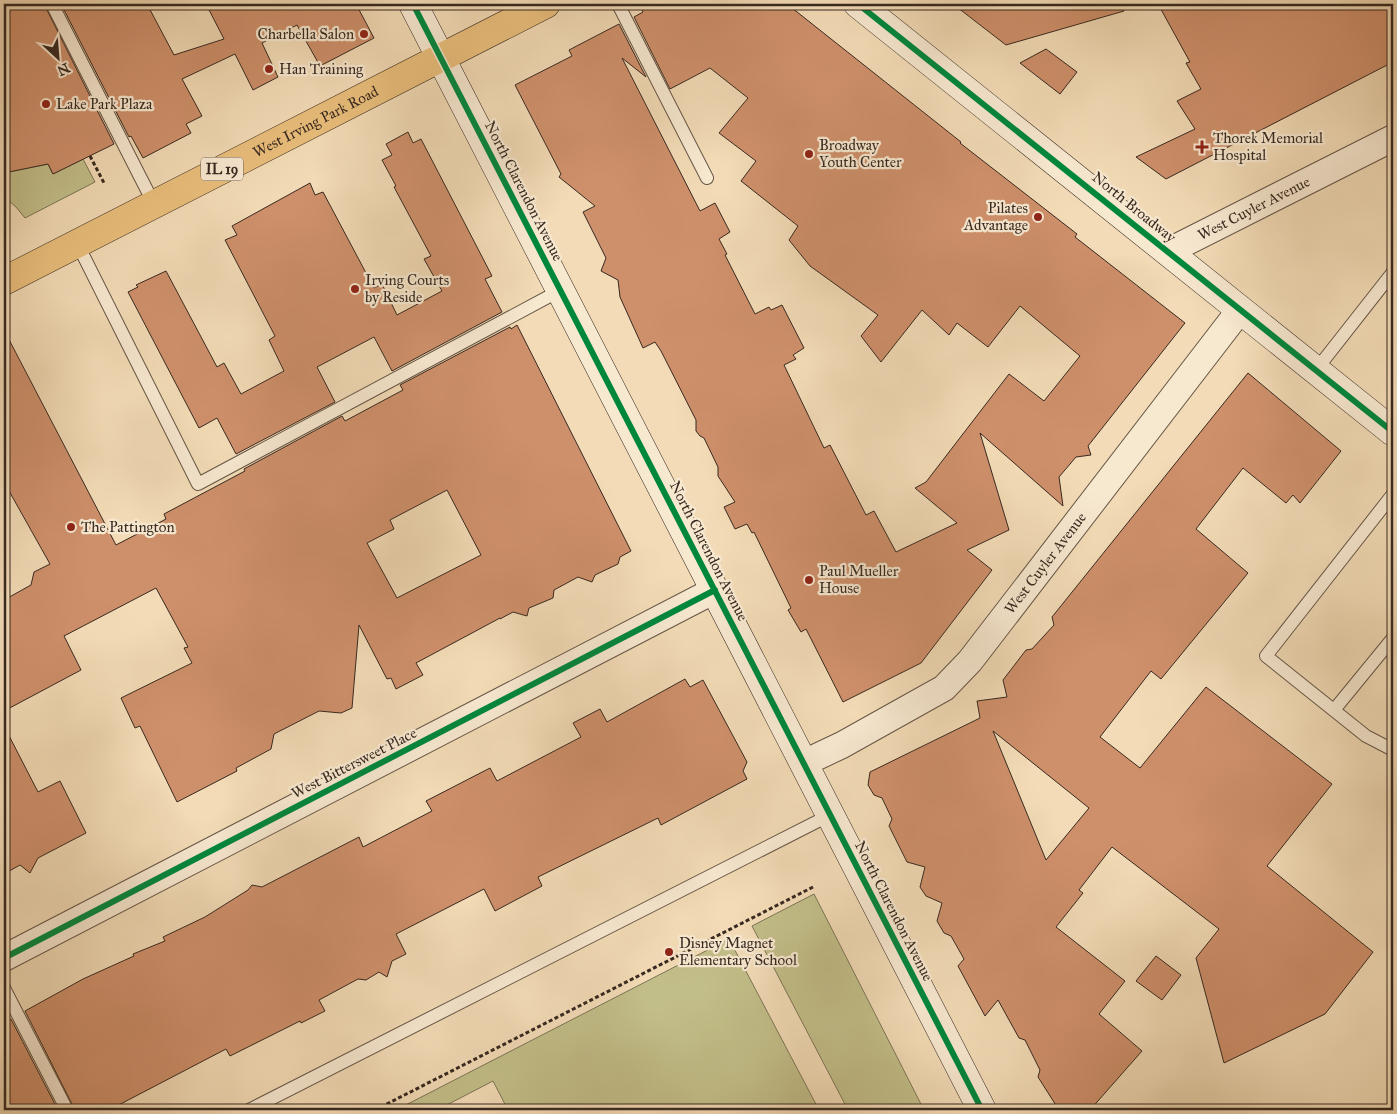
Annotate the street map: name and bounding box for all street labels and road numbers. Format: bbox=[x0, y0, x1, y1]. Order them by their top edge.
street label: West Irving Park Road bbox=[250, 82, 382, 161]
street label: North Clarendon Avenue bbox=[481, 118, 567, 264]
road number: IL 19 bbox=[201, 157, 243, 180]
street label: North Broadway bbox=[1089, 168, 1180, 247]
street label: West Cuyler Avenue bbox=[1195, 172, 1313, 244]
street label: North Clarendon Avenue bbox=[666, 478, 752, 624]
street label: West Cuyler Avenue bbox=[1001, 509, 1090, 617]
street label: West Bittersweet Place bbox=[288, 724, 420, 802]
street label: North Clarendon Avenue bbox=[851, 838, 937, 984]

